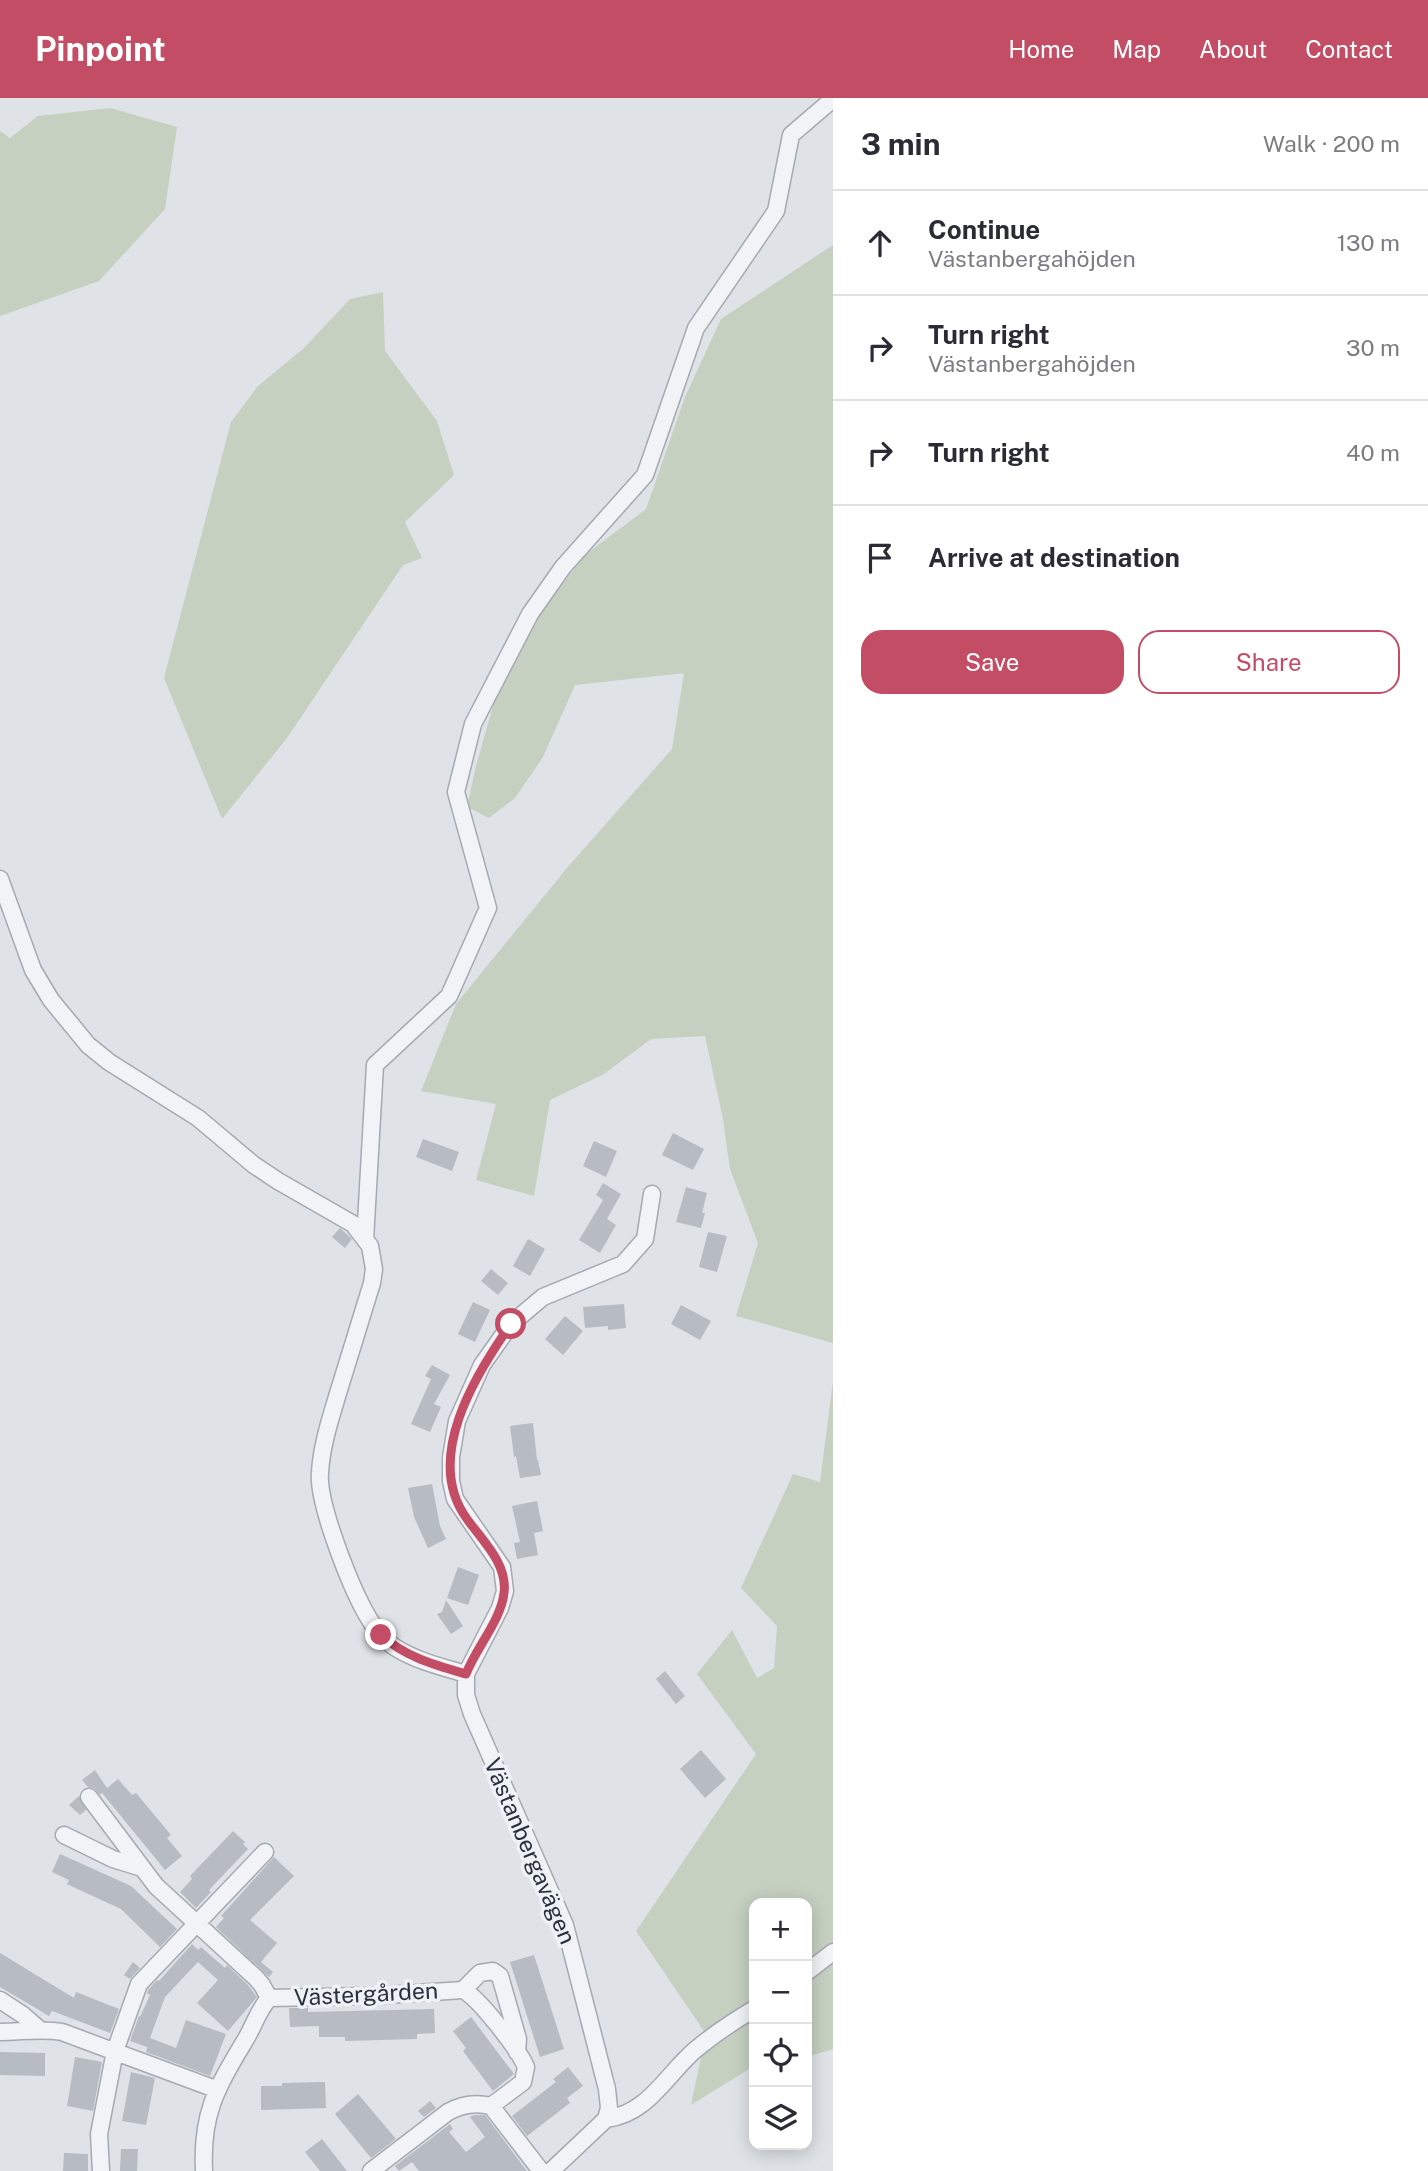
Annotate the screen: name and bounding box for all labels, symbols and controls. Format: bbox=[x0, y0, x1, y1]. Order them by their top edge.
text: Pinpoint bbox=[35, 30, 166, 68]
text: Home bbox=[1008, 35, 1074, 63]
text: Map bbox=[1112, 35, 1161, 63]
text: About bbox=[1199, 35, 1267, 63]
text: Contact bbox=[1305, 35, 1393, 63]
text: 3 min bbox=[861, 126, 940, 162]
text: Walk · 200 m bbox=[1263, 130, 1400, 157]
text: Continue bbox=[928, 214, 1040, 245]
icon: ahead bbox=[861, 224, 899, 262]
text: 130 m bbox=[1337, 229, 1400, 256]
text: Västanbergahöjden bbox=[928, 245, 1136, 272]
text: Turn right bbox=[928, 319, 1050, 350]
icon: right bbox=[861, 329, 899, 367]
text: 30 m bbox=[1346, 334, 1400, 361]
text: Västanbergahöjden bbox=[928, 350, 1136, 377]
icon: right bbox=[861, 434, 899, 472]
text: Turn right bbox=[928, 437, 1050, 468]
text: 40 m bbox=[1346, 439, 1400, 466]
icon: arrive bbox=[861, 539, 899, 577]
text: Arrive at destination bbox=[928, 542, 1180, 573]
button: Save bbox=[861, 630, 1124, 694]
button: Share bbox=[1138, 630, 1400, 694]
route start bbox=[495, 1308, 526, 1339]
route end bbox=[365, 1619, 396, 1650]
street label: Västanbergavägen bbox=[479, 1754, 582, 1948]
map controls bbox=[749, 1898, 812, 2150]
button: + bbox=[749, 1898, 812, 1961]
button: − bbox=[749, 1961, 812, 2024]
street label: Västergården bbox=[293, 1976, 439, 2011]
button: locate bbox=[749, 2024, 812, 2087]
button: layers bbox=[749, 2087, 812, 2150]

